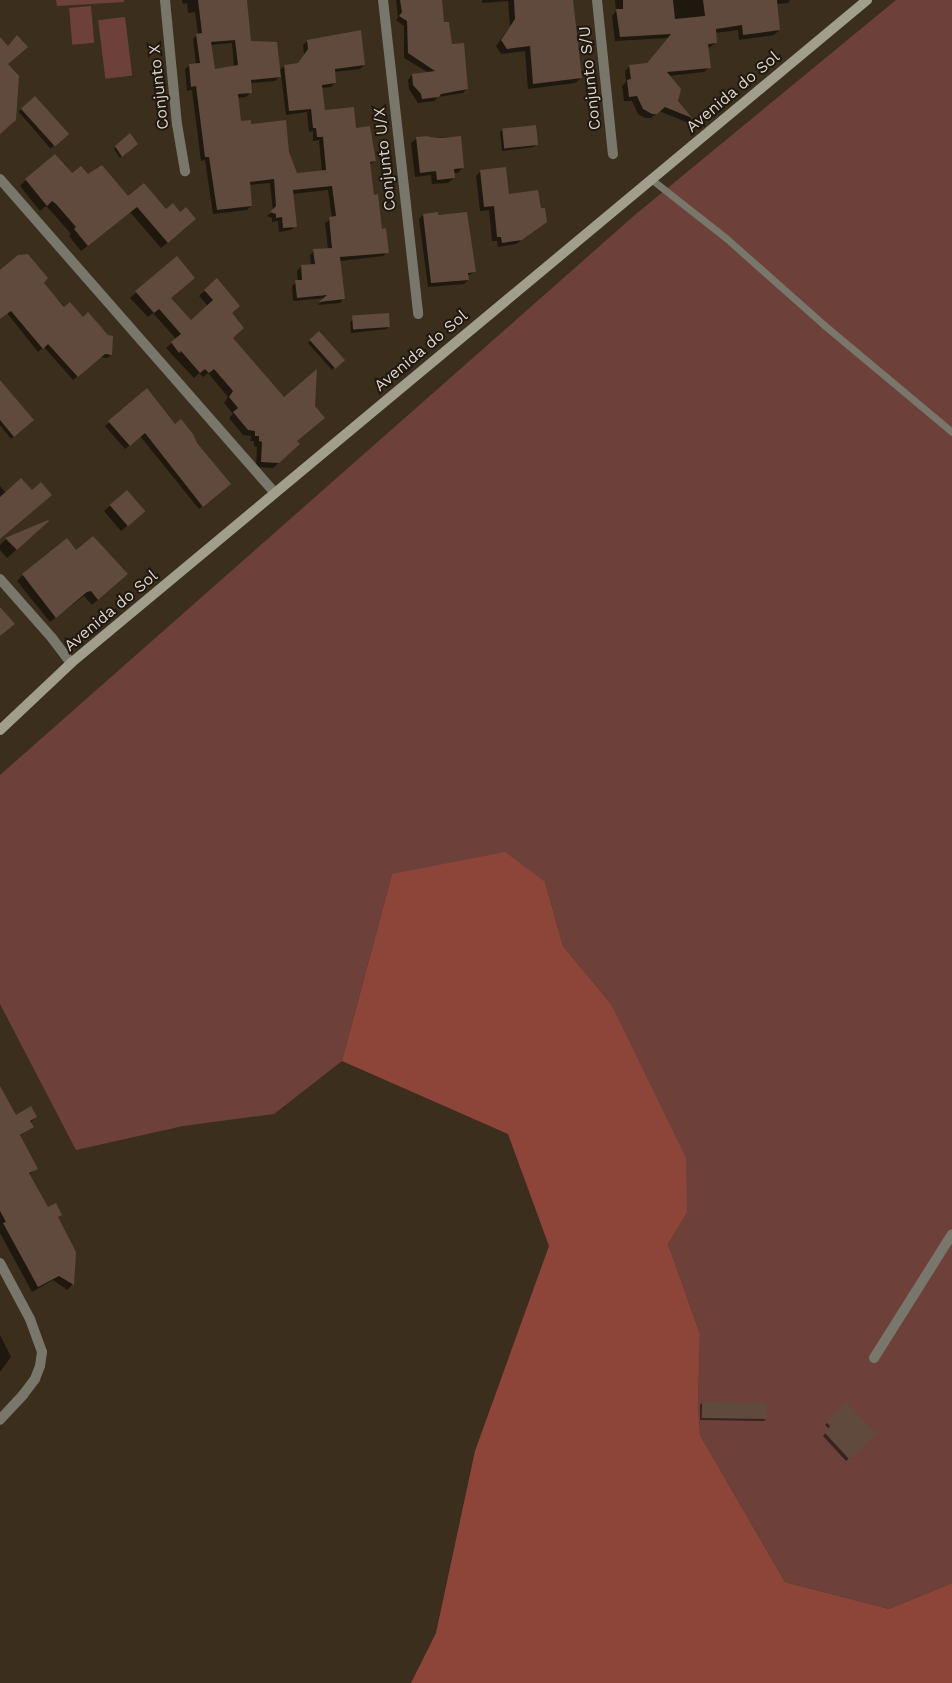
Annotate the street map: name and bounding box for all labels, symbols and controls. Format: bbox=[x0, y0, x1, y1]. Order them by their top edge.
street label: Conjunto S/U bbox=[575, 25, 605, 131]
street label: Conjunto X bbox=[145, 43, 173, 131]
street label: Avenida do Sol bbox=[682, 47, 784, 137]
street label: Conjunto U/X bbox=[370, 106, 400, 212]
street label: Avenida do Sol bbox=[370, 306, 472, 396]
street label: Avenida do Sol bbox=[60, 566, 162, 656]

